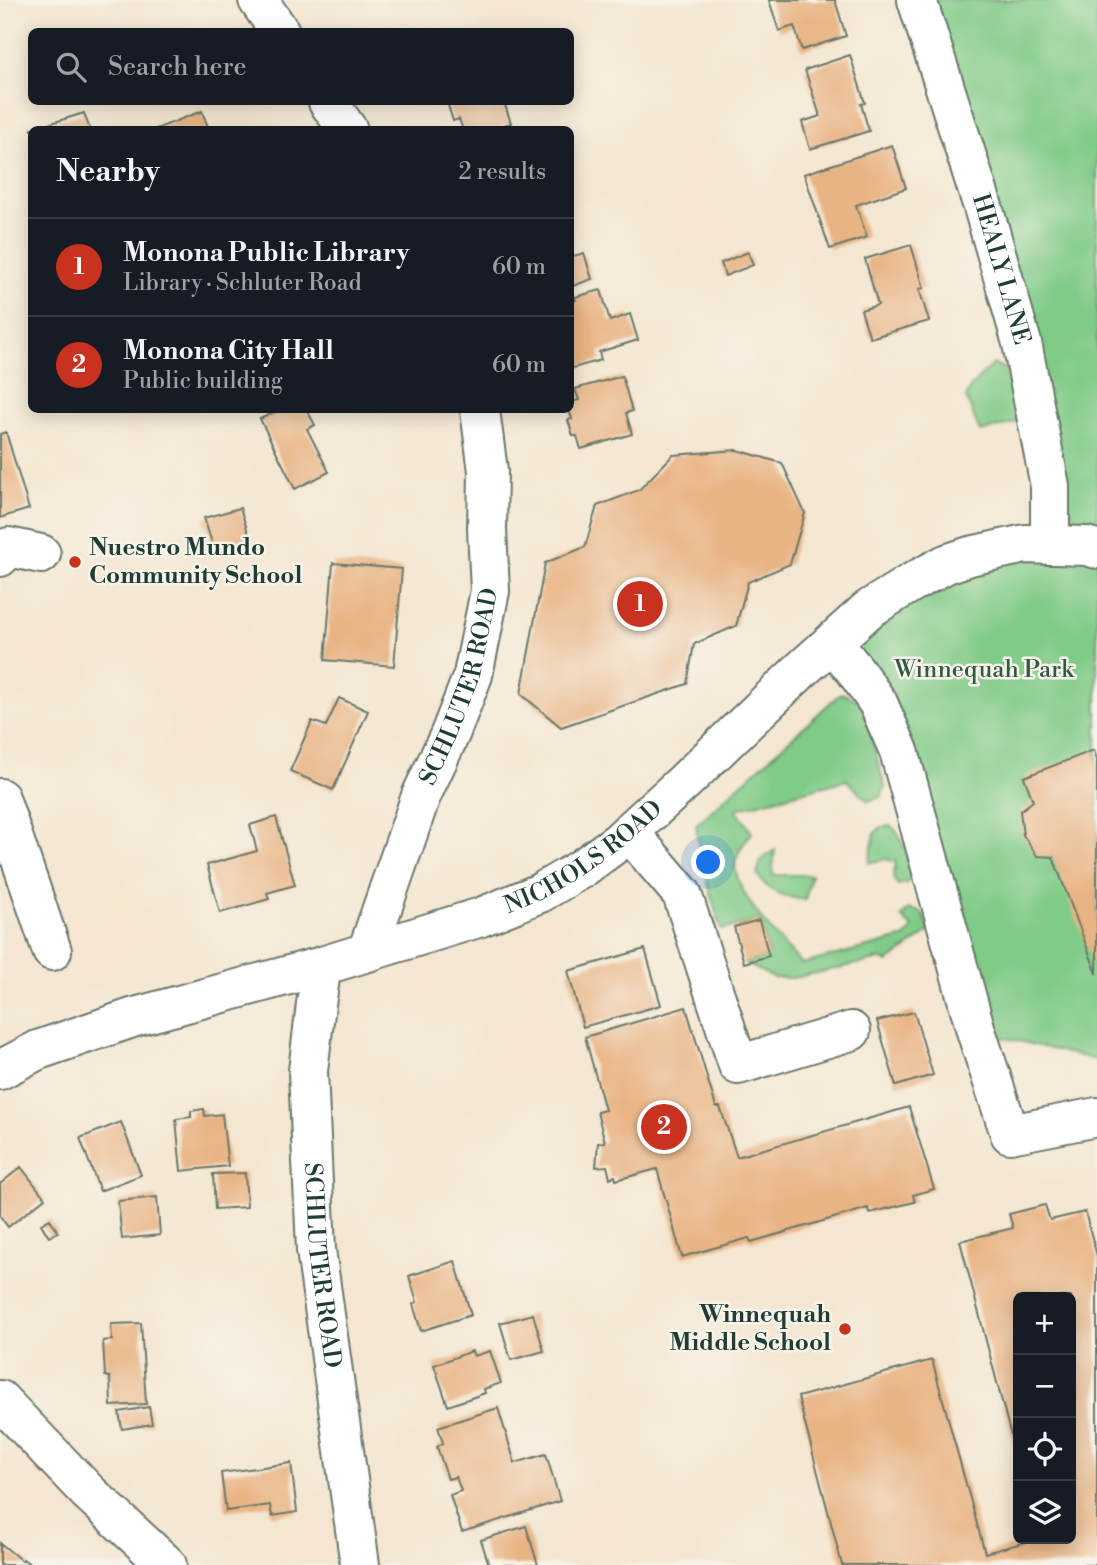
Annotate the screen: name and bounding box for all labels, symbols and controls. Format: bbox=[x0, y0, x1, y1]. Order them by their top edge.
search box bbox=[28, 28, 574, 105]
icon: search bbox=[52, 48, 90, 86]
text: Search here bbox=[108, 51, 247, 83]
text: Nearby bbox=[56, 153, 160, 191]
text: 2 results bbox=[459, 158, 546, 186]
street label: HEALY LANE bbox=[965, 190, 1037, 348]
text: Monona Public Library bbox=[123, 237, 410, 269]
text: 1 bbox=[73, 253, 85, 281]
text: 60 m bbox=[492, 253, 546, 281]
text: Library · Schluter Road bbox=[123, 269, 362, 297]
text: Monona City Hall bbox=[123, 335, 334, 367]
text: 2 bbox=[72, 351, 86, 379]
text: 60 m bbox=[492, 351, 546, 379]
text: Public building bbox=[123, 367, 283, 395]
place label: Nuestro Mundo Community School bbox=[89, 533, 302, 591]
marker: Nuestro Mundo Community School bbox=[67, 554, 83, 570]
pin: 1 bbox=[617, 578, 663, 630]
street label: SCHLUTER ROAD bbox=[413, 585, 505, 790]
park label: Winnequah Park bbox=[893, 655, 1075, 685]
street label: NICHOLS ROAD bbox=[500, 794, 669, 921]
your location bbox=[691, 845, 725, 879]
pin: 2 bbox=[641, 1101, 687, 1153]
street label: SCHLUTER ROAD bbox=[297, 1162, 347, 1370]
map controls bbox=[1013, 1292, 1076, 1544]
button: + bbox=[1013, 1292, 1076, 1355]
place label: Winnequah Middle School bbox=[669, 1300, 831, 1358]
marker: Winnequah Middle School bbox=[837, 1321, 853, 1337]
button: − bbox=[1013, 1355, 1076, 1418]
button: locate bbox=[1013, 1418, 1076, 1481]
button: layers bbox=[1013, 1481, 1076, 1544]

